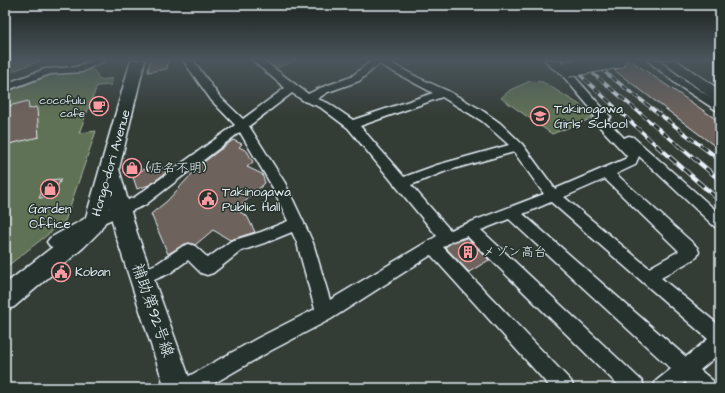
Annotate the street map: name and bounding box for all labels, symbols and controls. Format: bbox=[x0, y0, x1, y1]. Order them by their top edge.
place label: cocofulu cafe bbox=[39, 93, 85, 121]
cafe icon: cocofulu cafe bbox=[88, 95, 110, 117]
place label: Takinogawa Girls' School bbox=[554, 100, 628, 133]
school or university icon: Takinogawa Girls' School bbox=[529, 105, 551, 127]
street label: Hongo-dori Avenue bbox=[87, 108, 136, 219]
shop icon: (店名不明) bbox=[121, 157, 143, 179]
place label: (店名不明) bbox=[146, 159, 207, 177]
shop icon: Garden Office bbox=[39, 178, 61, 200]
place label: Takinogawa Public Hall bbox=[222, 183, 291, 216]
public building icon: Takinogawa Public Hall bbox=[197, 188, 219, 210]
place label: Garden Office bbox=[29, 200, 72, 233]
building icon: メゾン高台 bbox=[457, 241, 479, 263]
place label: メゾン高台 bbox=[482, 243, 547, 261]
street label: 補助第92号線 bbox=[127, 260, 179, 360]
public building icon: Koban bbox=[50, 261, 72, 283]
place label: Koban bbox=[75, 263, 111, 281]

